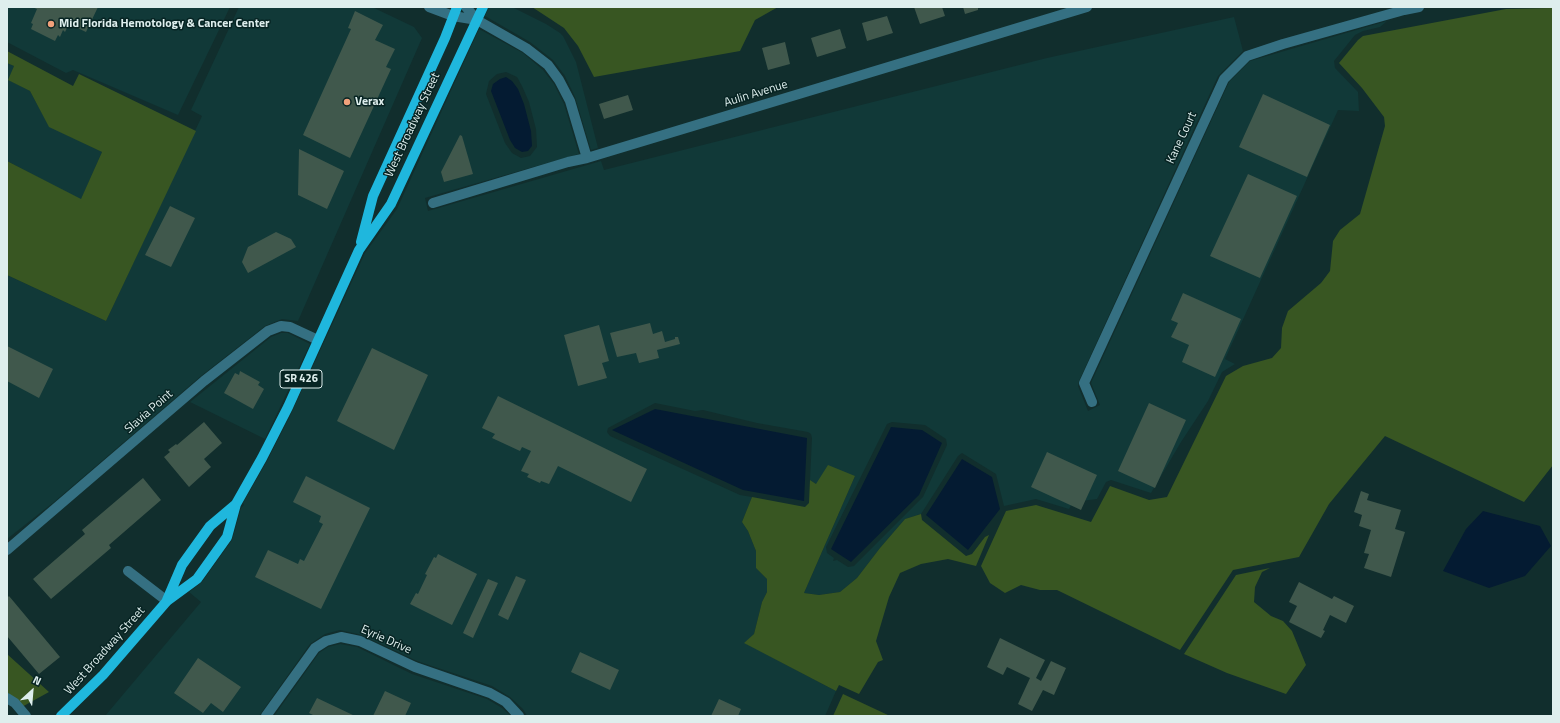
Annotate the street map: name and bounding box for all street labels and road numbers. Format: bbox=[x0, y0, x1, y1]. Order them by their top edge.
street label: West Broadway Street bbox=[383, 71, 443, 179]
street label: Aulin Avenue bbox=[723, 78, 789, 110]
street label: Kane Court bbox=[1164, 110, 1200, 166]
road number: SR 426 bbox=[280, 370, 322, 388]
street label: Slavia Point bbox=[122, 387, 176, 437]
street label: West Broadway Street bbox=[62, 604, 148, 698]
street label: Eyrie Drive bbox=[358, 622, 414, 658]

